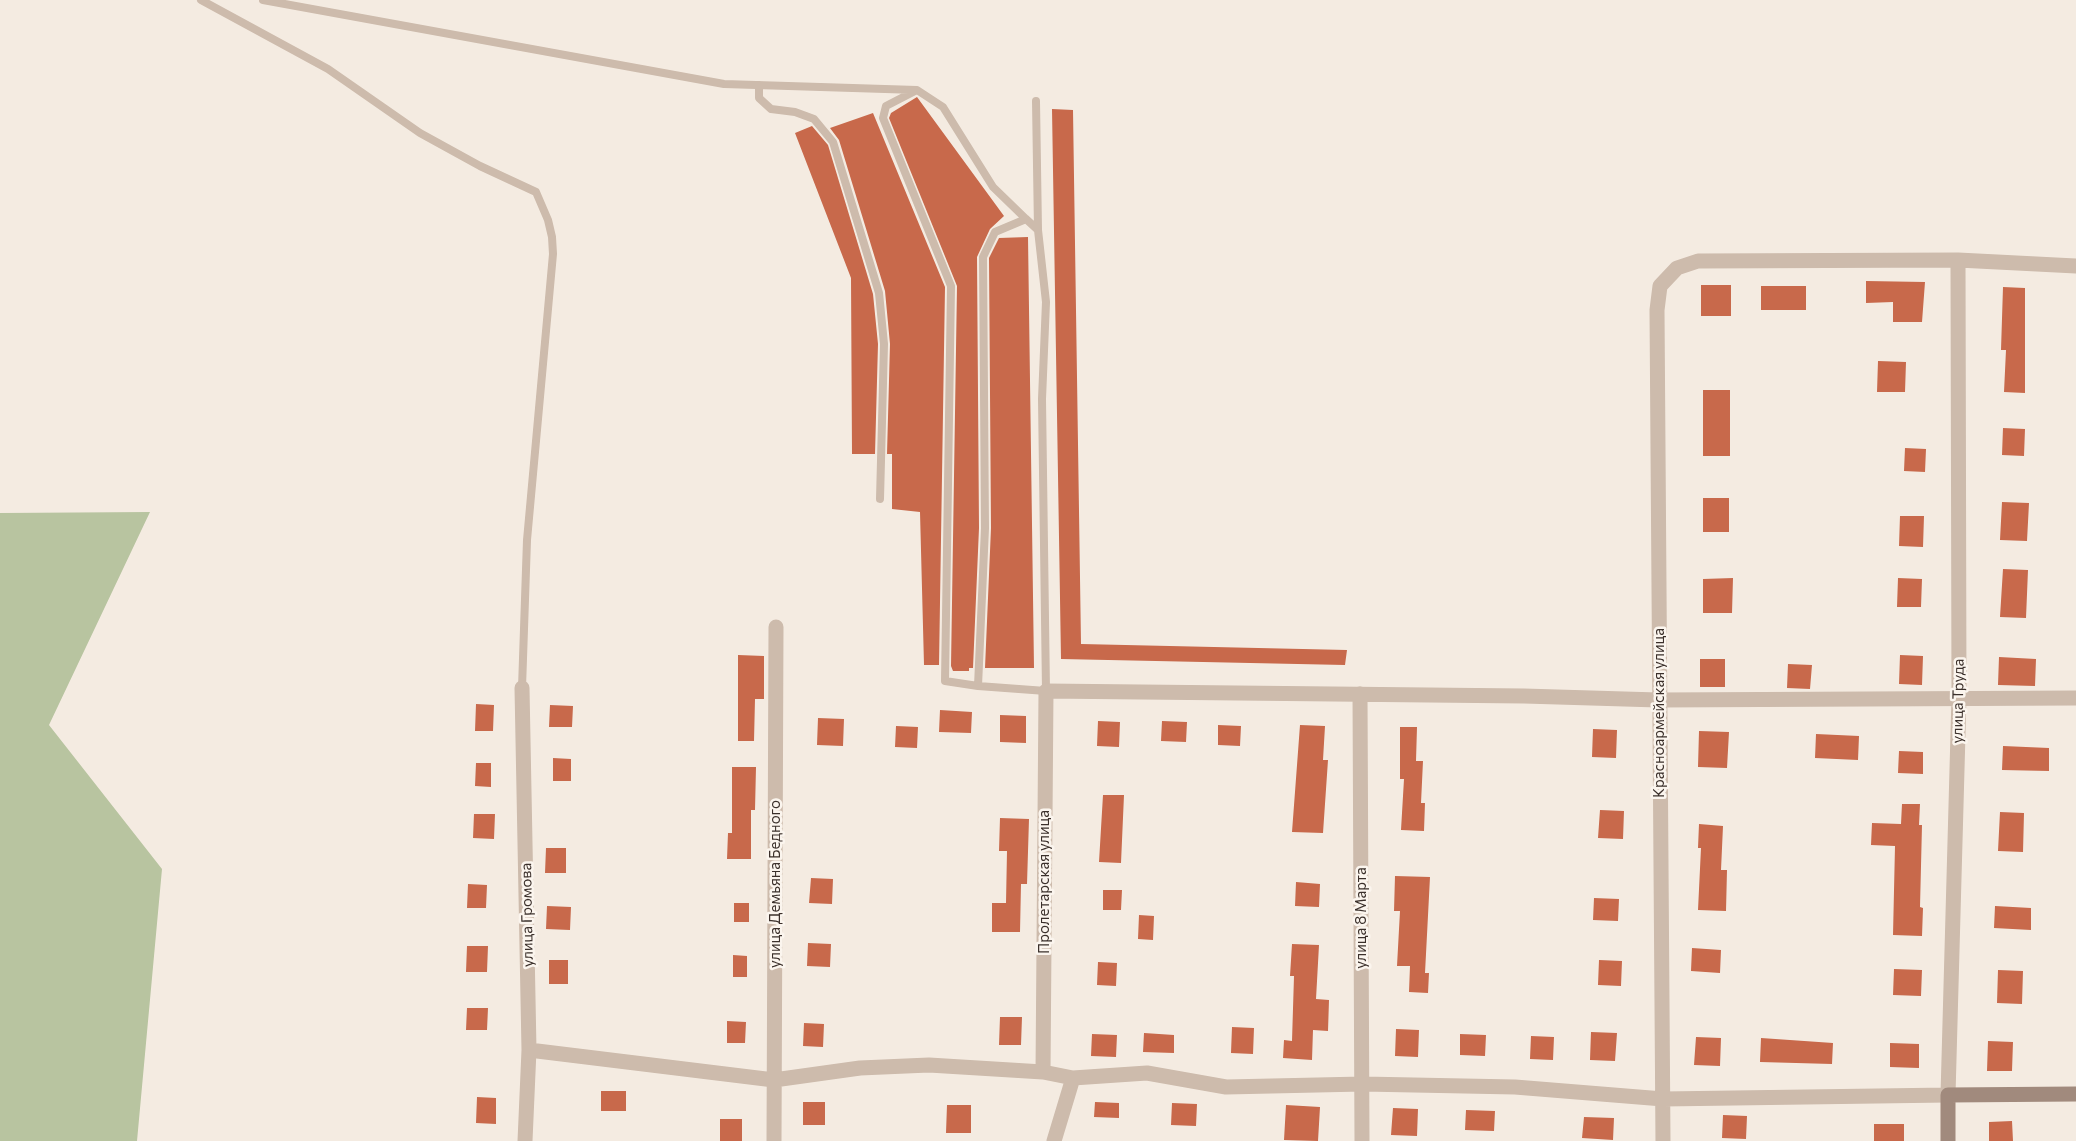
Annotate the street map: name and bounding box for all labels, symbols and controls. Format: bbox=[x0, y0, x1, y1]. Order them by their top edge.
street label: Красноармейская улица bbox=[1650, 628, 1668, 798]
street label: улица Труда bbox=[1948, 659, 1968, 743]
street label: улица Демьяна Бедного bbox=[766, 800, 784, 968]
street label: Пролетарская улица bbox=[1035, 810, 1053, 954]
street label: улица Громова bbox=[517, 863, 537, 967]
street label: улица 8 Марта bbox=[1352, 867, 1370, 969]

